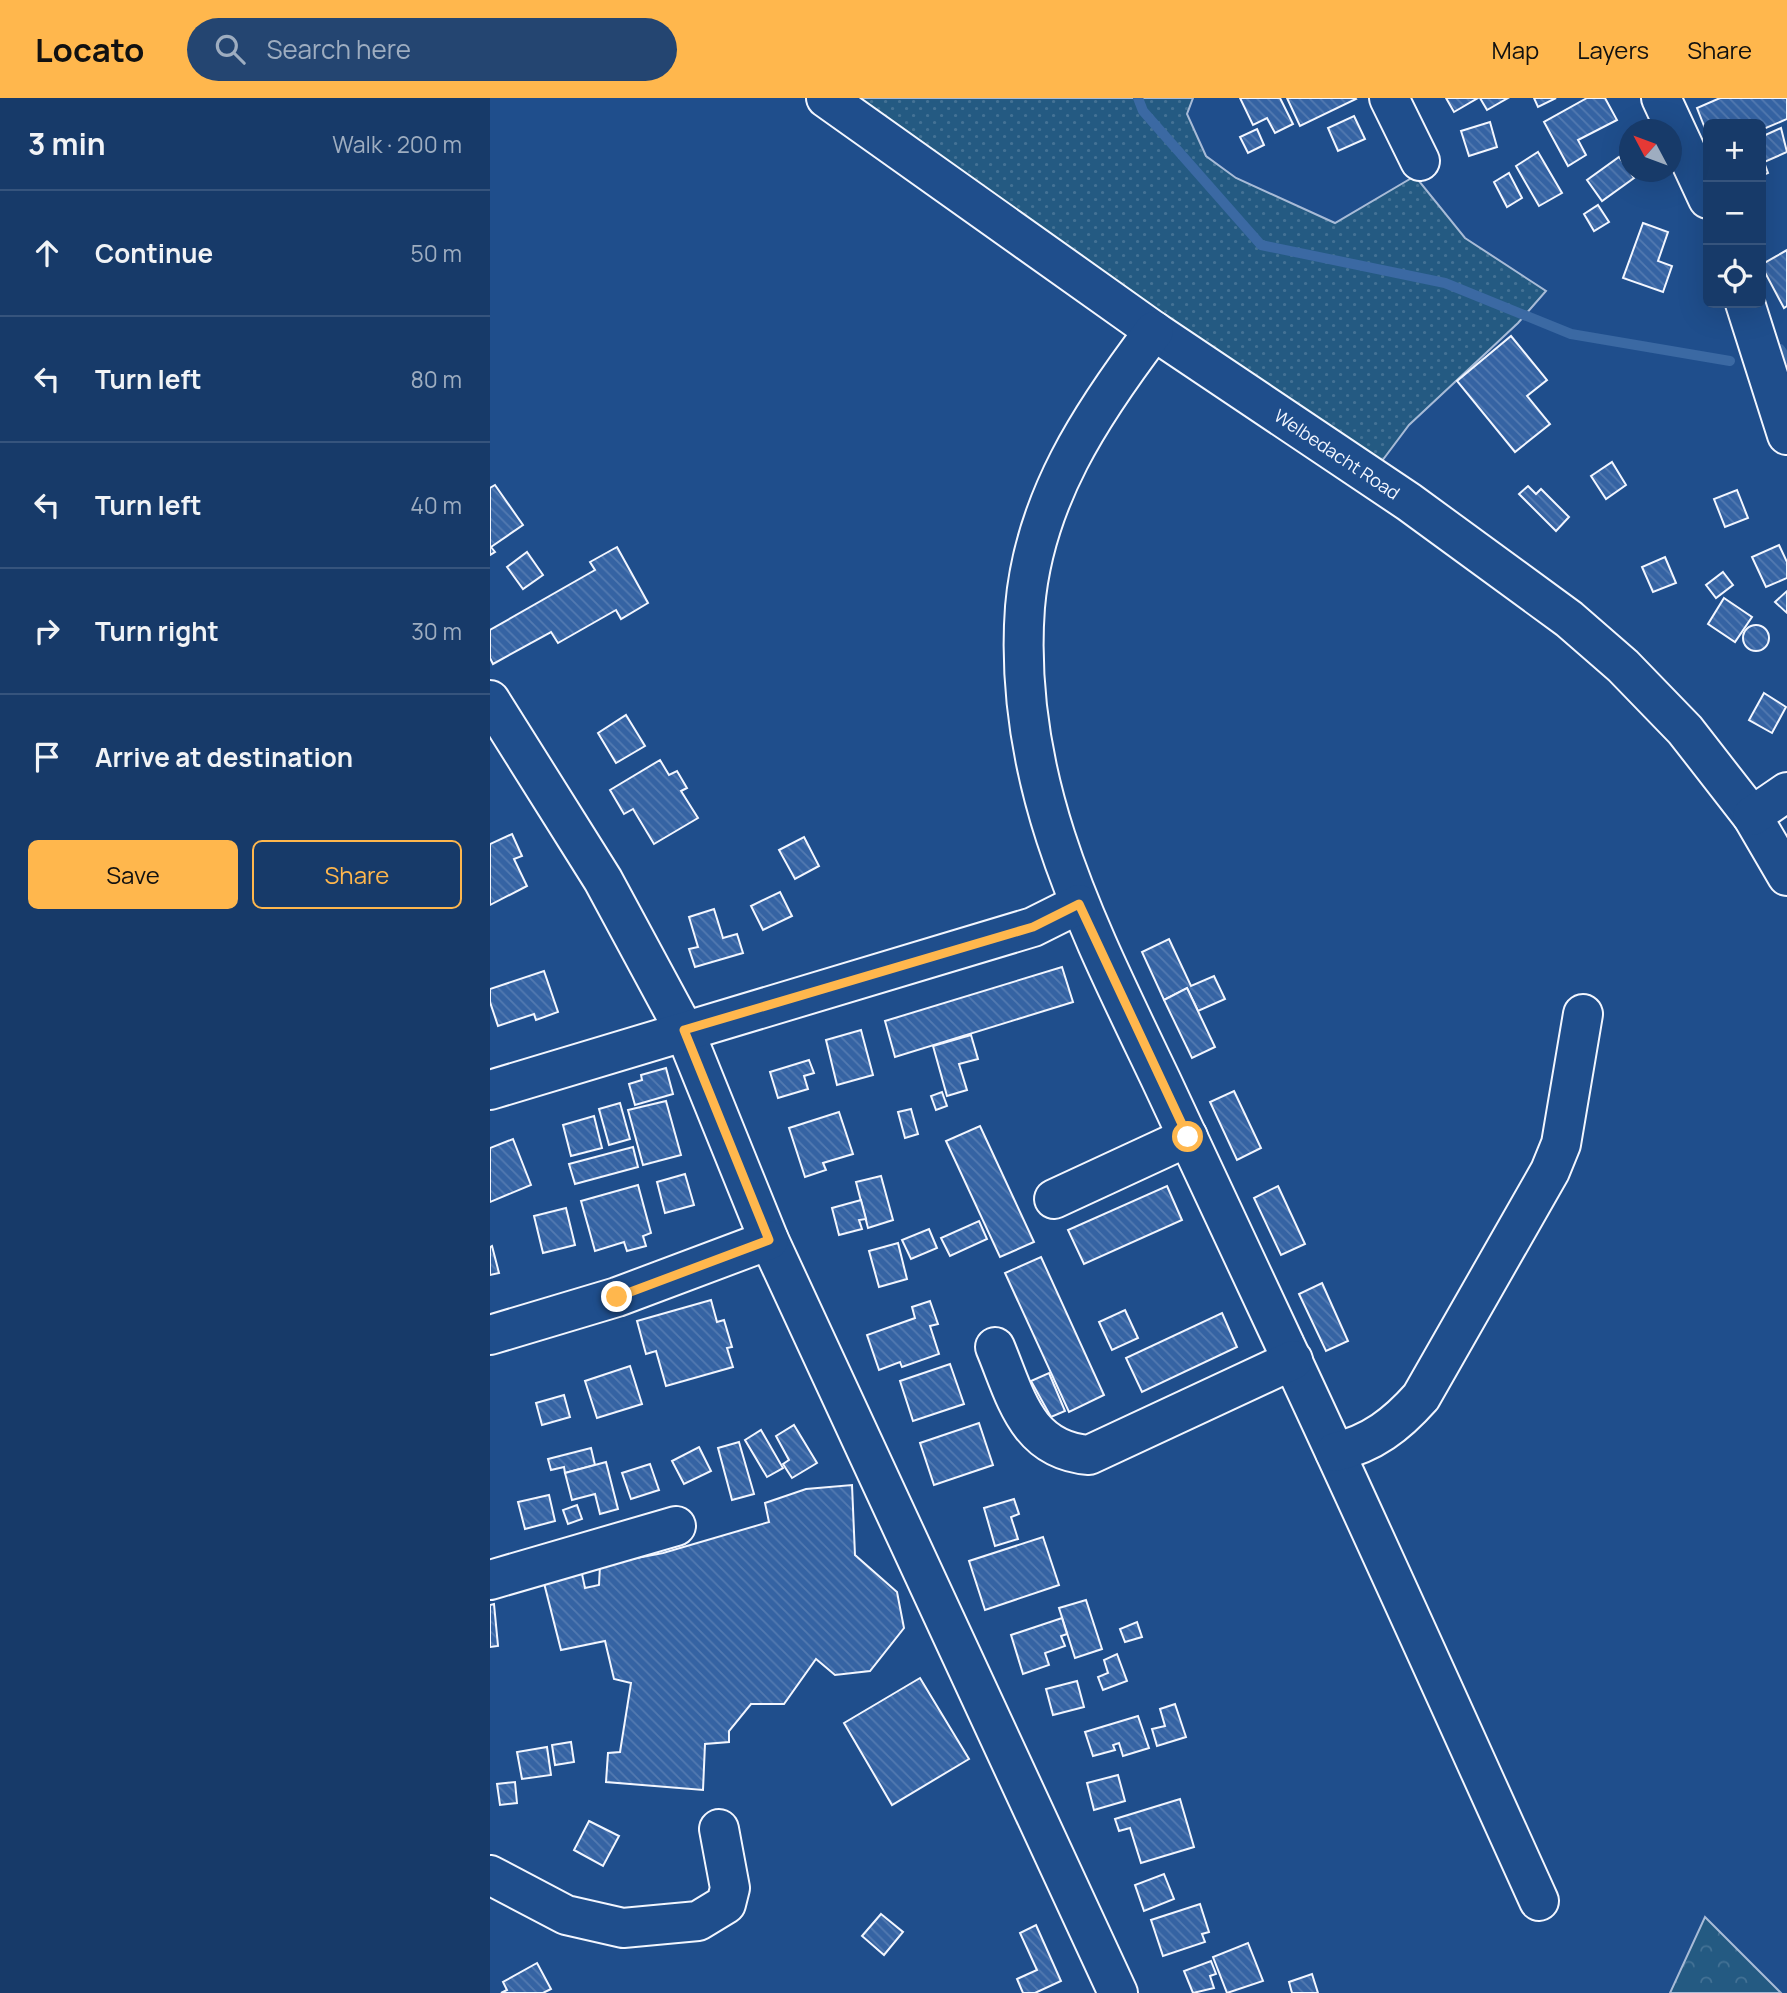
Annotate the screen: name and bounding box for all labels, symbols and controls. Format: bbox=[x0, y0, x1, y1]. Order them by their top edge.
search box bbox=[187, 18, 677, 81]
text: Locato bbox=[35, 27, 145, 72]
icon: search bbox=[211, 30, 249, 68]
text: Search here bbox=[267, 31, 411, 67]
text: Map bbox=[1492, 33, 1539, 66]
text: Layers bbox=[1577, 33, 1649, 66]
text: Share bbox=[1687, 33, 1752, 66]
north arrow bbox=[1619, 119, 1682, 182]
map controls bbox=[1703, 119, 1766, 308]
button: + bbox=[1703, 119, 1766, 182]
text: 3 min bbox=[28, 123, 106, 164]
text: Walk · 200 m bbox=[332, 128, 462, 160]
button: − bbox=[1703, 182, 1766, 245]
icon: ahead bbox=[28, 234, 66, 272]
text: Continue bbox=[95, 235, 213, 271]
text: 50 m bbox=[411, 237, 462, 269]
button: locate bbox=[1703, 245, 1766, 308]
icon: left bbox=[28, 360, 66, 398]
text: Turn left bbox=[95, 361, 202, 397]
text: 80 m bbox=[411, 363, 462, 395]
street label: Welbedacht Road bbox=[1270, 403, 1405, 505]
icon: left bbox=[28, 486, 66, 524]
text: Turn left bbox=[95, 487, 202, 523]
text: 40 m bbox=[410, 489, 462, 521]
icon: right bbox=[28, 612, 66, 650]
text: Turn right bbox=[95, 613, 219, 649]
text: 30 m bbox=[411, 615, 462, 647]
icon: arrive bbox=[28, 738, 66, 776]
text: Arrive at destination bbox=[95, 739, 353, 775]
button: Save bbox=[28, 840, 238, 909]
button: Share bbox=[252, 840, 462, 909]
route start bbox=[1172, 1121, 1203, 1152]
route end bbox=[601, 1281, 632, 1312]

